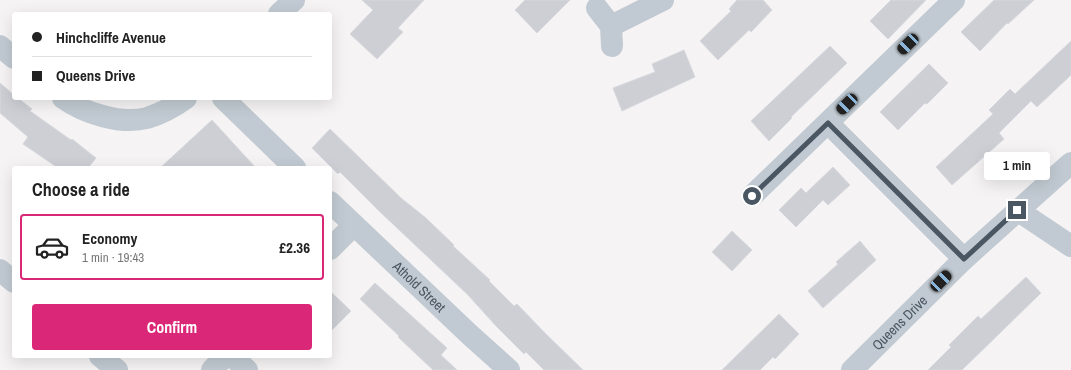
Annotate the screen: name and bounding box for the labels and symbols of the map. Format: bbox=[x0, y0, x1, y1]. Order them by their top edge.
car bbox=[895, 31, 921, 57]
car bbox=[834, 91, 860, 117]
callout: 1 min bbox=[984, 152, 1050, 180]
route start bbox=[743, 187, 761, 205]
route end bbox=[1008, 201, 1026, 219]
street label: Athold Street bbox=[388, 257, 449, 316]
car bbox=[928, 268, 954, 294]
street label: Queens Drive bbox=[868, 291, 931, 354]

